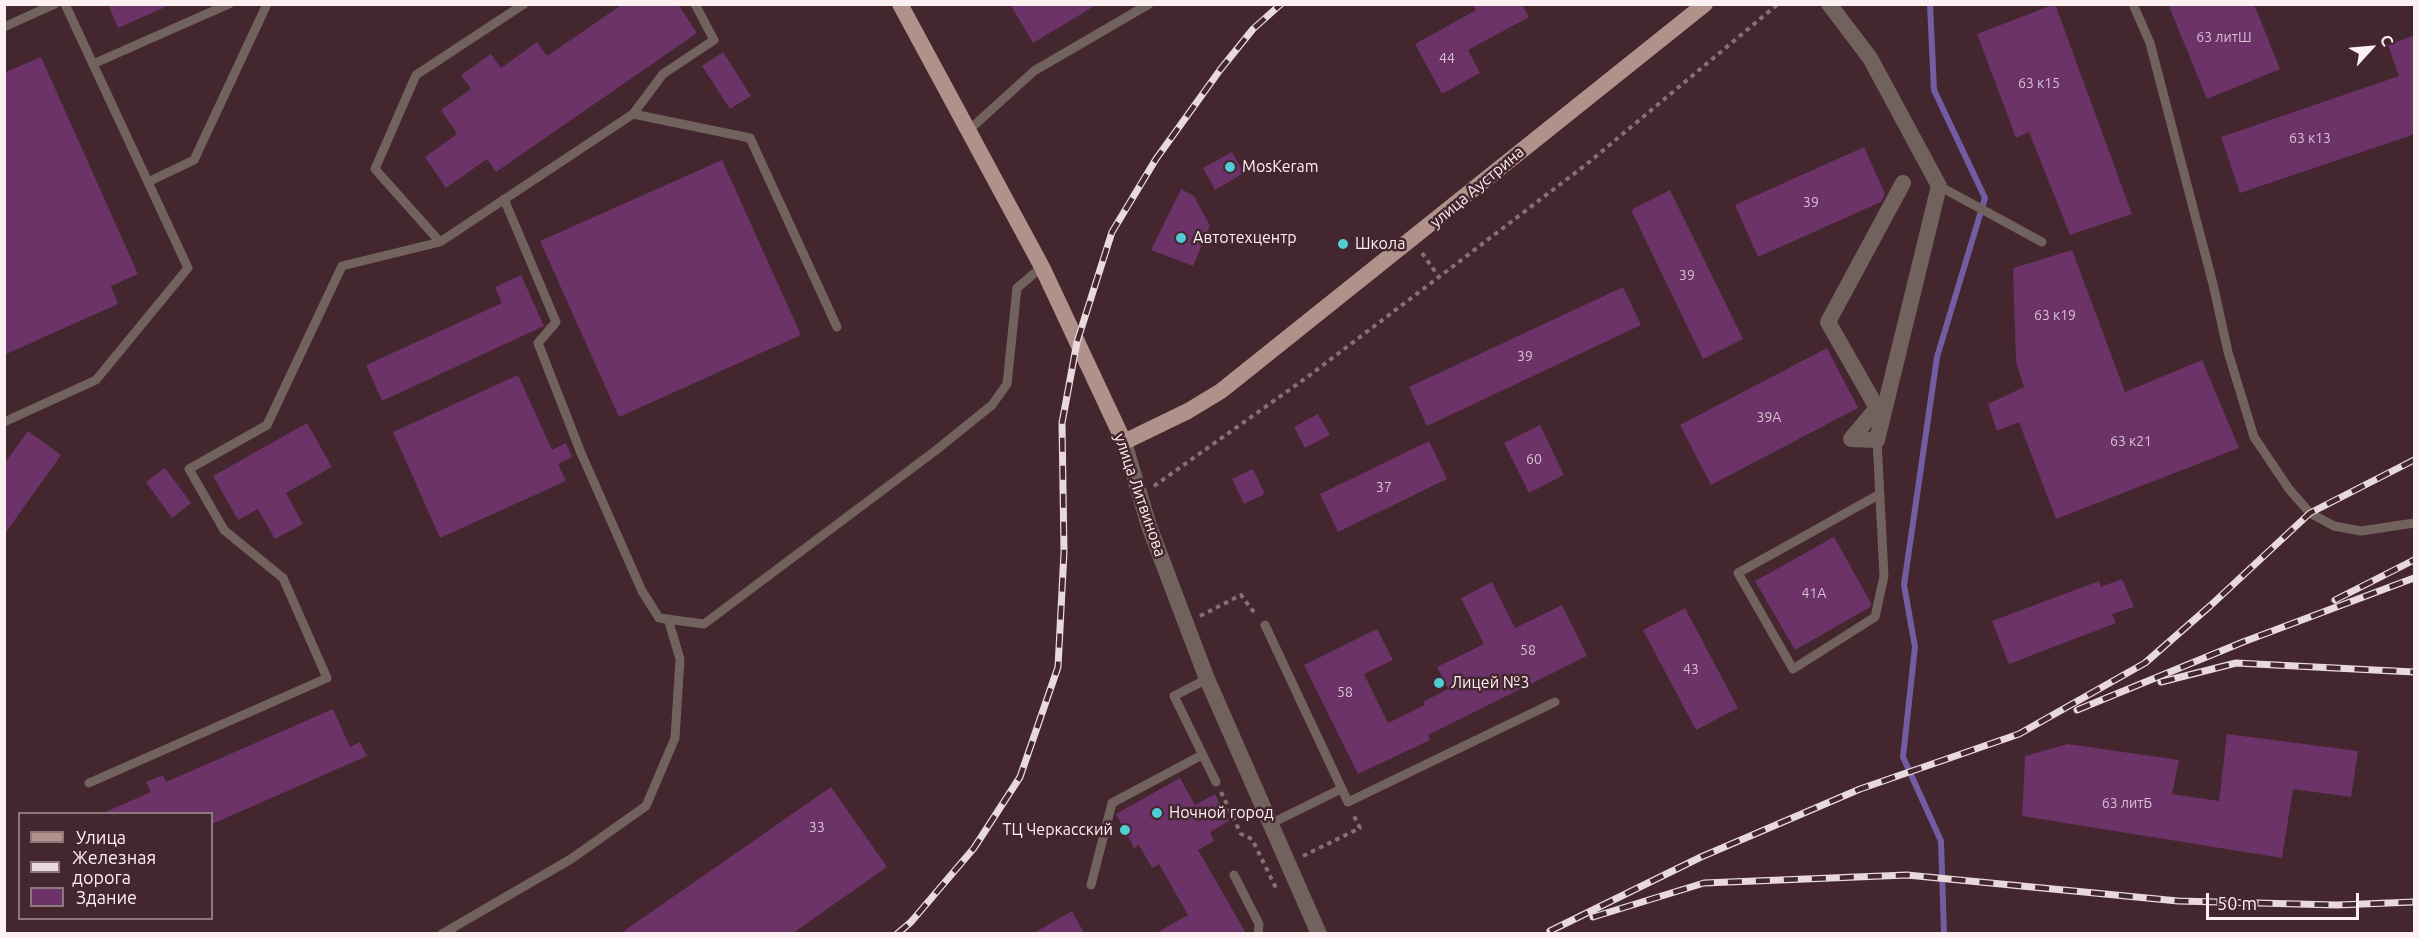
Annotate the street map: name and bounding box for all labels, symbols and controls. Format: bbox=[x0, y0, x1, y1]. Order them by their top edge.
north arrow bbox=[2341, 18, 2401, 78]
house number: 63 литШ bbox=[2196, 29, 2252, 45]
text: С bbox=[2377, 32, 2398, 49]
house number: 44 bbox=[1439, 50, 1455, 66]
house number: 63 к15 bbox=[2018, 75, 2060, 91]
house number: 63 к13 bbox=[2289, 130, 2331, 146]
street label: улица Аустрина bbox=[1426, 142, 1528, 232]
place label: MosKeram bbox=[1242, 157, 1319, 177]
marker: MosKeram bbox=[1223, 160, 1237, 174]
house number: 39 bbox=[1803, 194, 1819, 210]
place label: Автотехцентр bbox=[1193, 228, 1297, 248]
marker: Автотехцентр bbox=[1174, 231, 1188, 245]
place label: Школа bbox=[1355, 234, 1405, 254]
marker: Школа bbox=[1336, 237, 1350, 251]
house number: 39 bbox=[1679, 267, 1695, 283]
house number: 63 к19 bbox=[2034, 307, 2076, 323]
house number: 39 bbox=[1517, 348, 1533, 364]
house number: 39А bbox=[1757, 409, 1781, 425]
street label: улица Литвинова bbox=[1110, 431, 1170, 559]
house number: 63 к21 bbox=[2110, 433, 2152, 449]
house number: 60 bbox=[1526, 451, 1542, 467]
house number: 37 bbox=[1376, 479, 1392, 495]
house number: 41А bbox=[1802, 585, 1826, 601]
house number: 58 bbox=[1520, 642, 1536, 658]
house number: 43 bbox=[1683, 661, 1699, 677]
place label: Лицей №3 bbox=[1451, 673, 1529, 693]
marker: Лицей №3 bbox=[1432, 676, 1446, 690]
house number: 58 bbox=[1337, 684, 1353, 700]
house number: 63 литБ bbox=[2102, 795, 2152, 811]
place label: Ночной город bbox=[1169, 803, 1274, 823]
marker: Ночной город bbox=[1150, 806, 1164, 820]
legend bbox=[18, 812, 213, 920]
house number: 33 bbox=[809, 819, 825, 835]
place label: ТЦ Черкасский bbox=[1003, 820, 1113, 840]
marker: ТЦ Черкасский bbox=[1118, 823, 1132, 837]
text: Улица bbox=[76, 827, 126, 847]
text: Железная дорога bbox=[72, 847, 156, 887]
scale bar bbox=[2209, 881, 2362, 919]
text: Здание bbox=[76, 887, 137, 907]
text: 50 m bbox=[2217, 893, 2257, 913]

